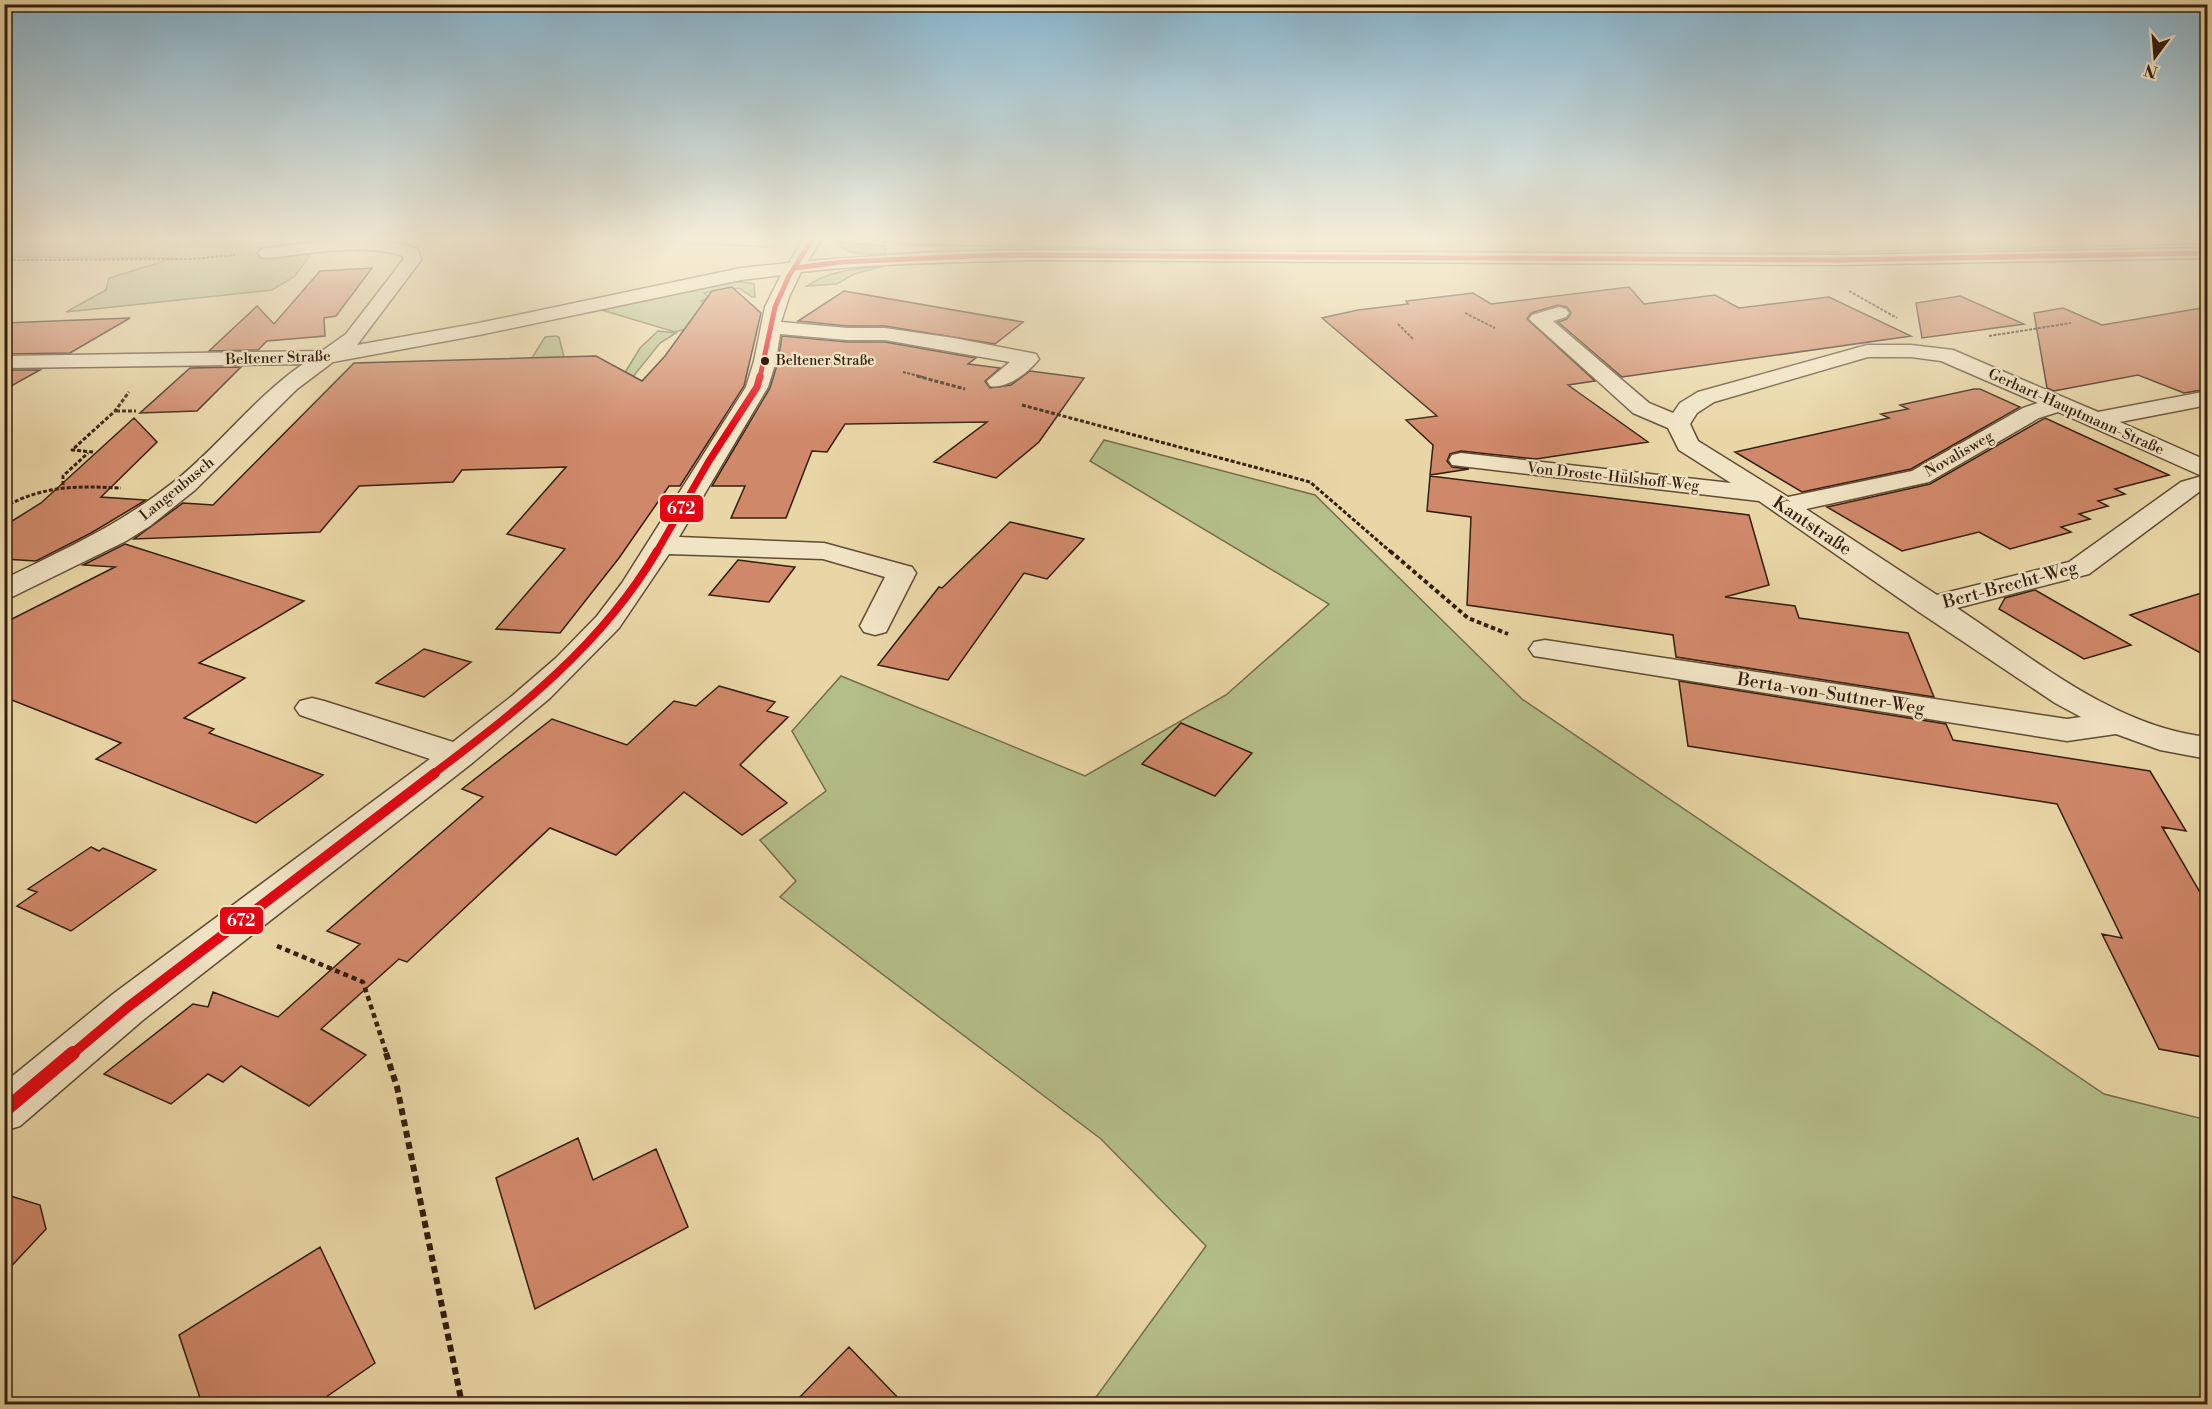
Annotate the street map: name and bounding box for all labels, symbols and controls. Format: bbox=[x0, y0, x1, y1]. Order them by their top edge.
north arrow bbox=[2125, 27, 2185, 87]
text: N bbox=[2142, 59, 2160, 82]
street label: Beltener Straße bbox=[224, 347, 331, 369]
place label: Beltener Straße bbox=[775, 352, 874, 370]
marker: Beltener Straße bbox=[759, 355, 771, 367]
street label: Gerhart-Hauptmann-Straße bbox=[1985, 365, 2167, 459]
street label: Novalisweg bbox=[1921, 427, 1997, 481]
street label: Langenbusch bbox=[136, 453, 218, 525]
street label: Von Droste-Hülshoff-Weg bbox=[1525, 458, 1700, 496]
street label: Kantstraße bbox=[1768, 491, 1856, 561]
line badge: 672 bbox=[659, 494, 704, 523]
text: 672 bbox=[667, 499, 695, 519]
street label: Bert-Brecht-Weg bbox=[1939, 556, 2081, 614]
street label: Berta-von-Suttner-Weg bbox=[1735, 668, 1927, 720]
line badge: 672 bbox=[219, 906, 264, 935]
text: 672 bbox=[227, 911, 255, 931]

